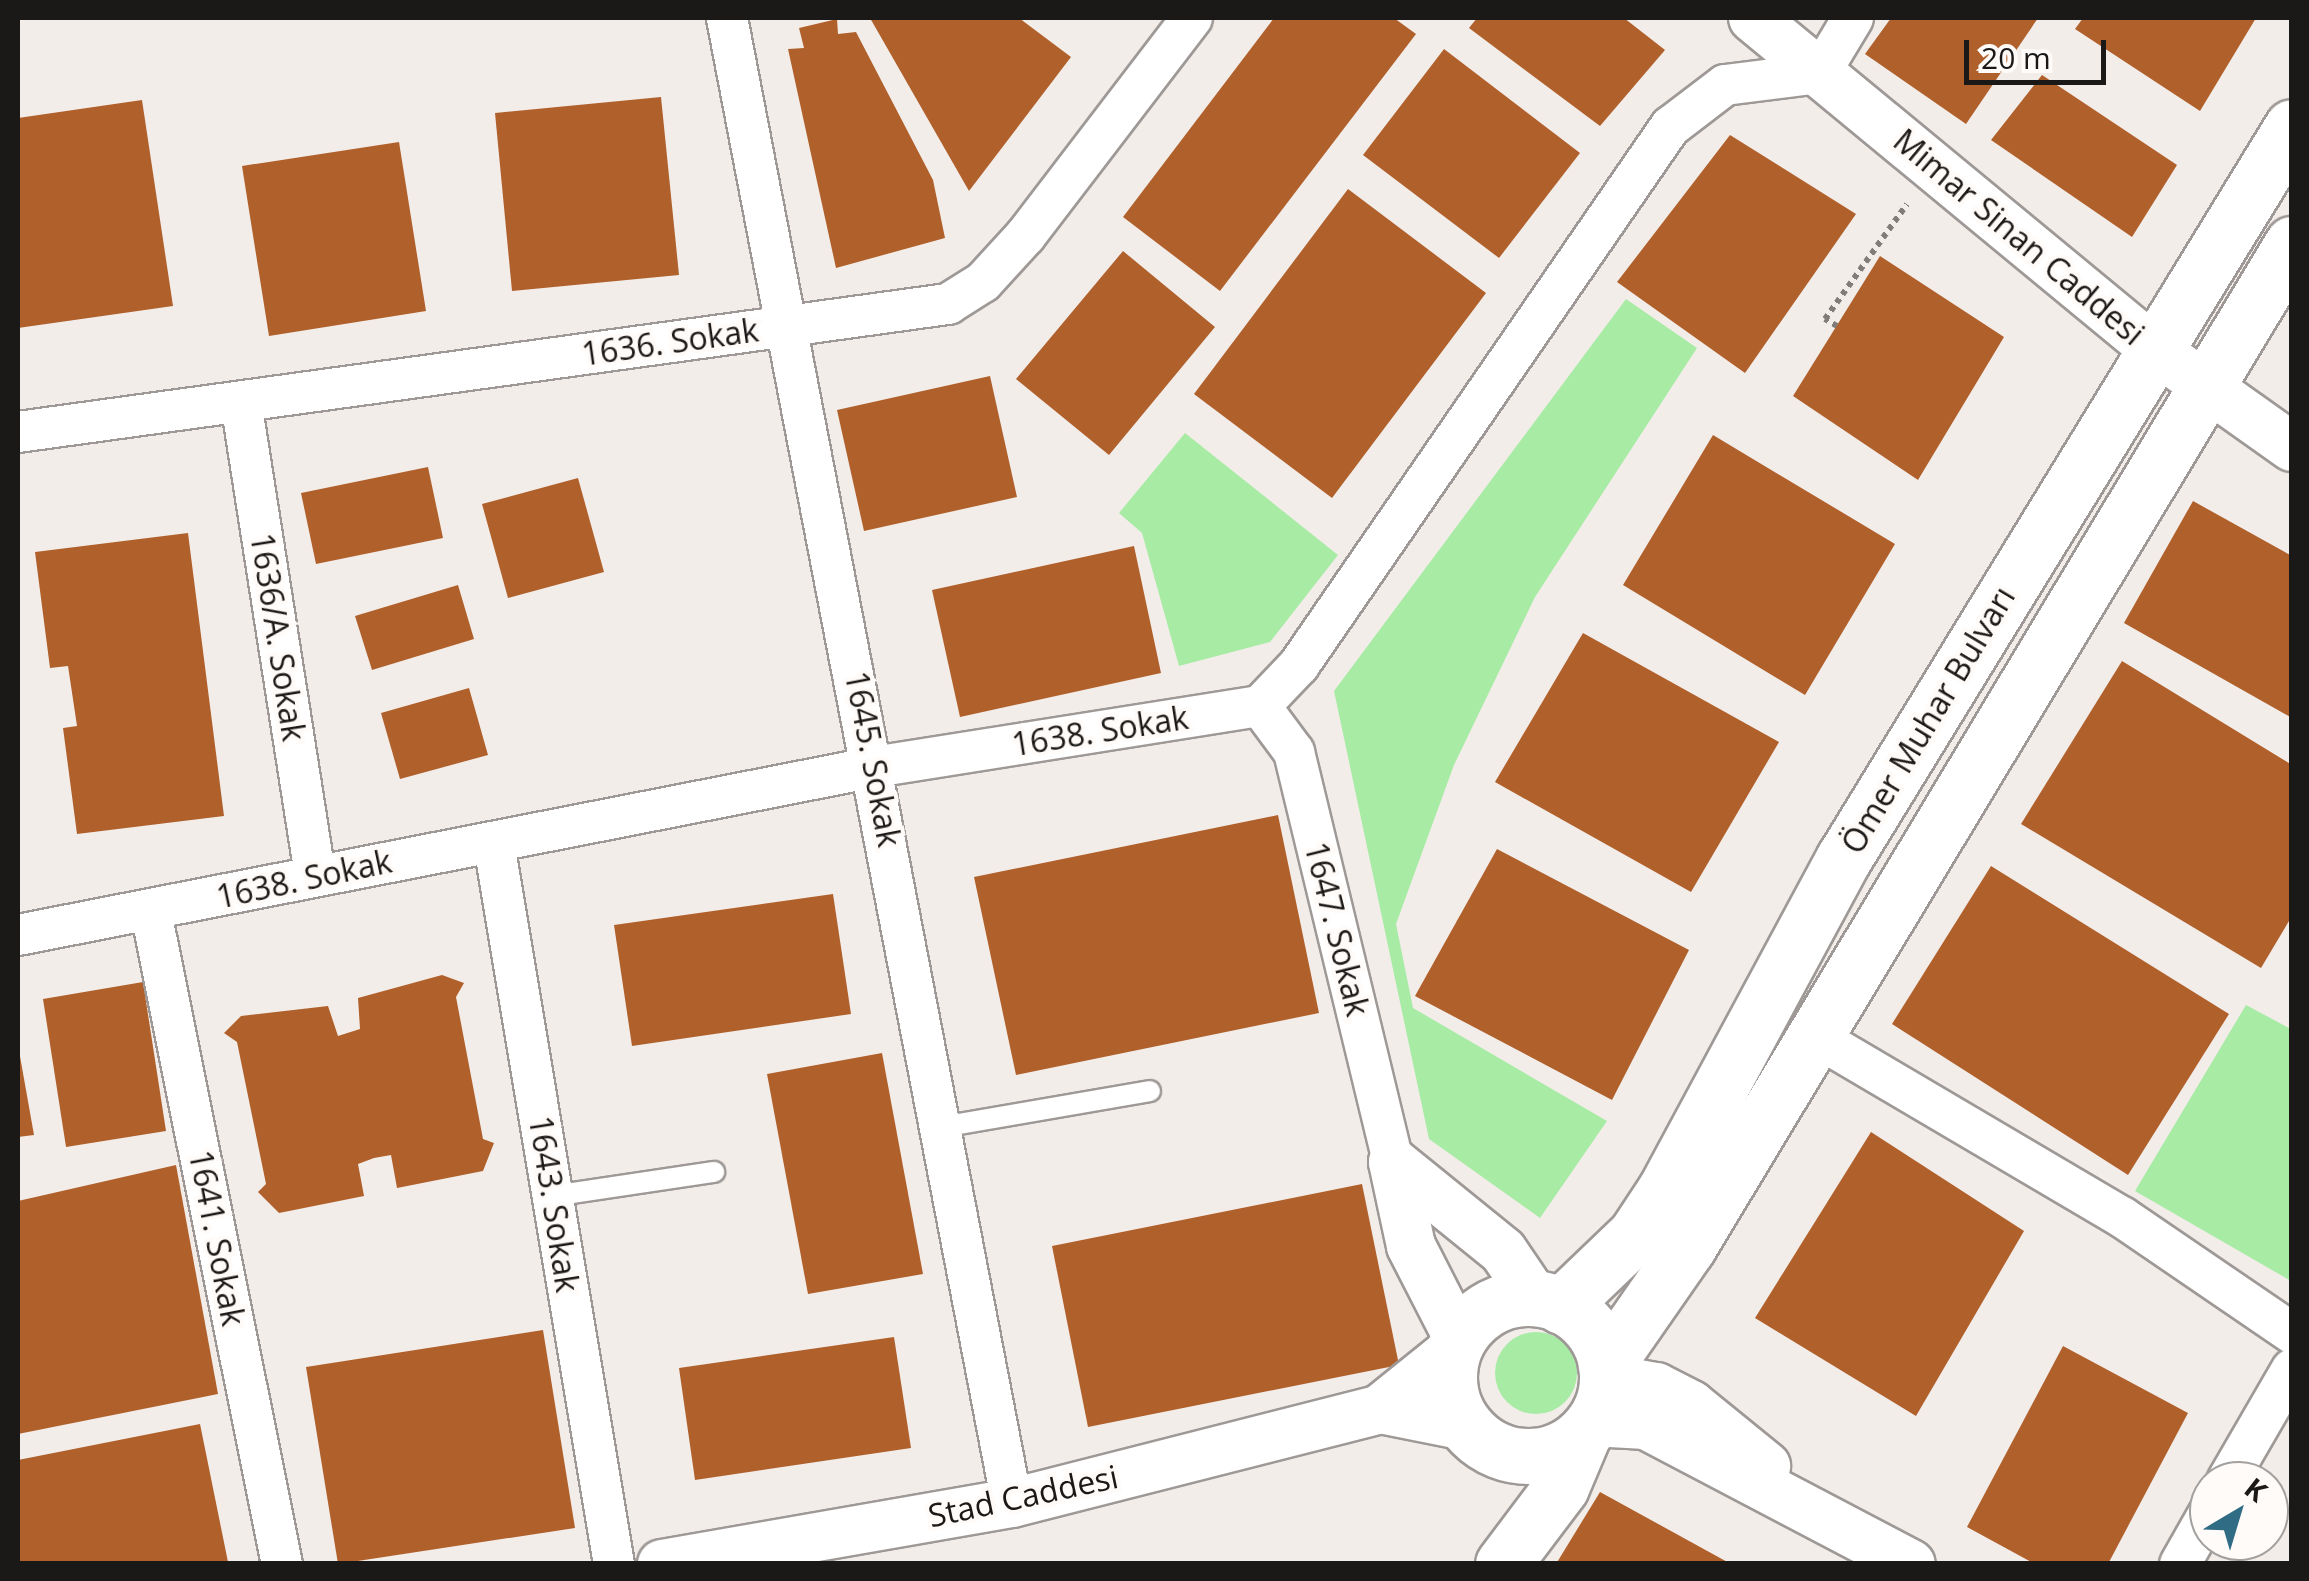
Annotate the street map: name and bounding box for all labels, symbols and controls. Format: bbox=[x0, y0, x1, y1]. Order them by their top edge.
scale bar bbox=[1969, 20, 2112, 82]
text: 20 m bbox=[1981, 37, 2051, 78]
street label: Mimar Sinan Caddesi bbox=[1886, 121, 2152, 353]
street label: 1636. Sokak bbox=[579, 311, 761, 373]
street label: 1636/A. Sokak bbox=[243, 530, 313, 744]
street label: Ömer Muhar Bulvarı bbox=[1833, 580, 2023, 860]
street label: 1645. Sokak bbox=[837, 668, 909, 850]
street label: 1638. Sokak bbox=[1009, 698, 1191, 764]
street label: 1647. Sokak bbox=[1297, 838, 1377, 1020]
street label: 1638. Sokak bbox=[213, 842, 395, 916]
street label: 1643. Sokak bbox=[521, 1113, 587, 1295]
street label: 1641. Sokak bbox=[181, 1147, 253, 1329]
street label: Stad Caddesi bbox=[925, 1457, 1121, 1535]
north arrow bbox=[2189, 1461, 2289, 1561]
text: K bbox=[2237, 1468, 2275, 1510]

